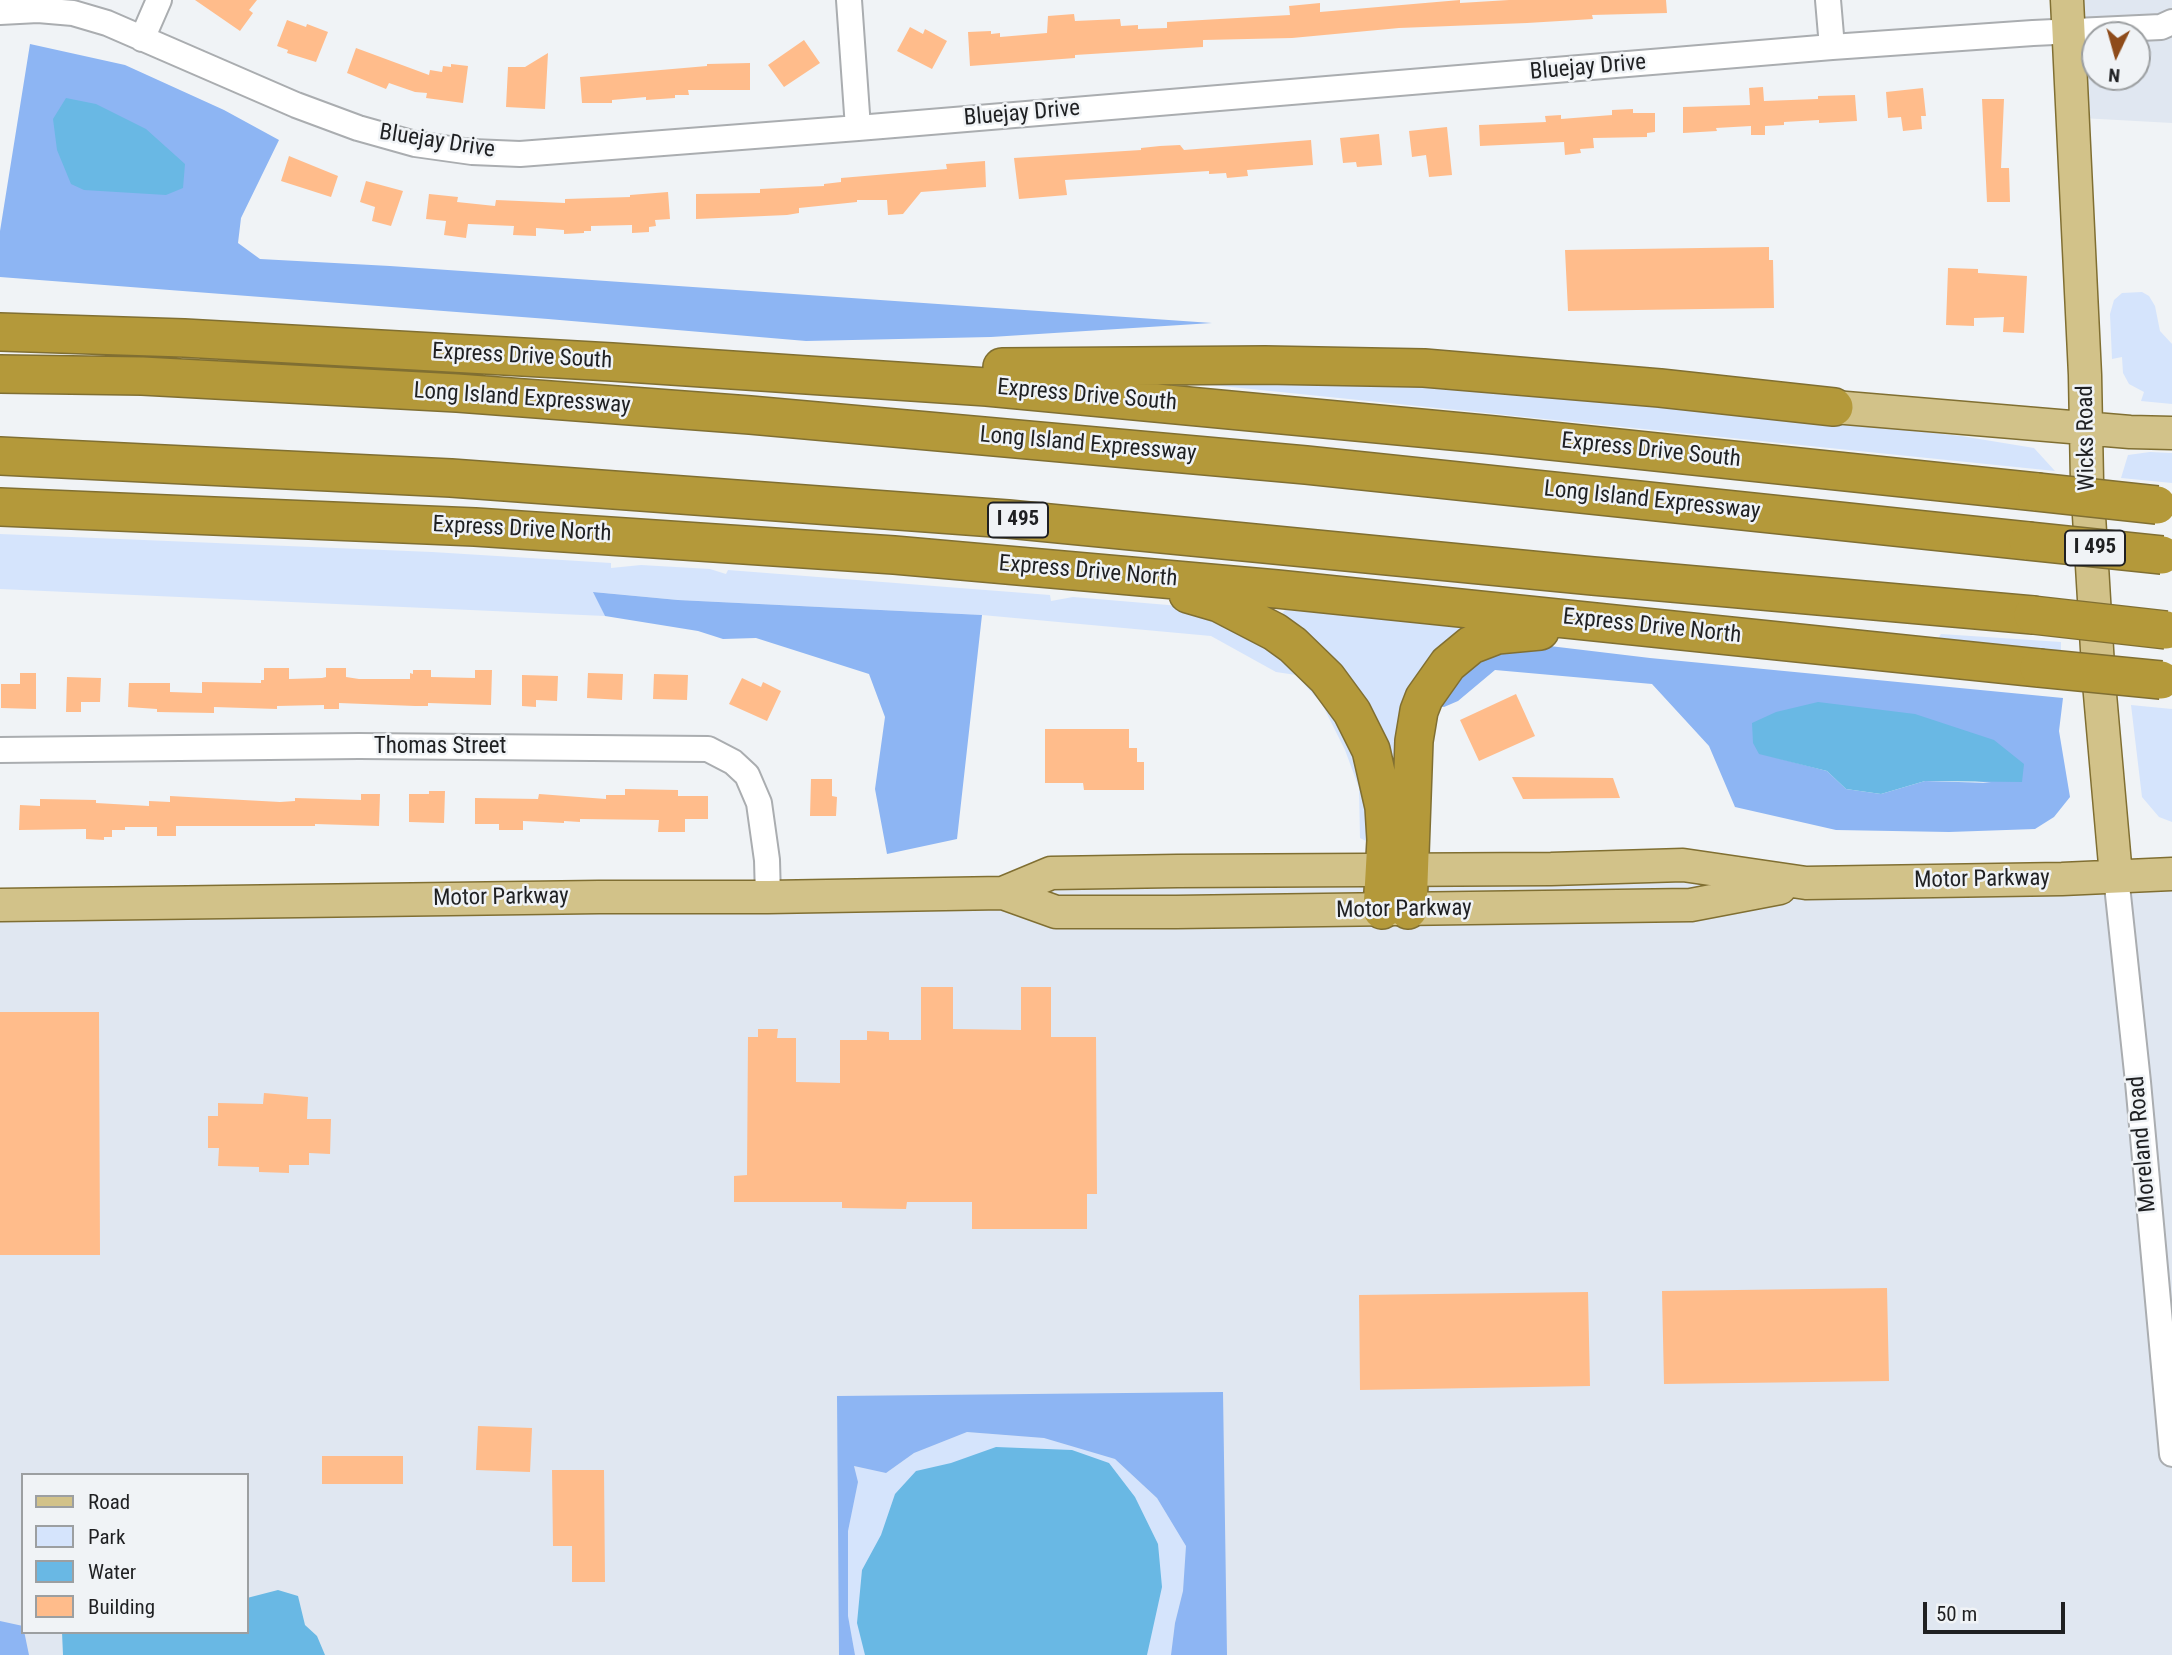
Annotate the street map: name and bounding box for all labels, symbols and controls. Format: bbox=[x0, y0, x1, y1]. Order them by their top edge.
north arrow bbox=[2081, 21, 2151, 91]
street label: Bluejay Drive bbox=[1529, 49, 1647, 87]
text: N bbox=[2108, 63, 2121, 87]
street label: Bluejay Drive bbox=[963, 95, 1081, 133]
street label: Bluejay Drive bbox=[377, 119, 497, 165]
street label: Express Drive South bbox=[431, 338, 613, 376]
street label: Express Drive South bbox=[996, 374, 1178, 418]
street label: Long Island Expressway bbox=[413, 378, 631, 420]
street label: Wicks Road bbox=[2072, 385, 2102, 491]
street label: Long Island Expressway bbox=[979, 422, 1197, 468]
street label: Express Drive South bbox=[1560, 428, 1742, 474]
street label: Long Island Expressway bbox=[1542, 476, 1762, 526]
road number: I 495 bbox=[988, 503, 1048, 538]
street label: Express Drive North bbox=[432, 512, 612, 548]
road number: I 495 bbox=[2065, 530, 2125, 566]
street label: Express Drive North bbox=[998, 550, 1178, 594]
street label: Express Drive North bbox=[1561, 604, 1743, 650]
street label: Thomas Street bbox=[374, 733, 506, 761]
street label: Motor Parkway bbox=[1914, 865, 2050, 895]
street label: Motor Parkway bbox=[433, 883, 569, 913]
street label: Motor Parkway bbox=[1336, 895, 1472, 925]
street label: Moreland Road bbox=[2123, 1075, 2163, 1213]
legend bbox=[21, 1473, 248, 1634]
text: Road bbox=[88, 1490, 130, 1514]
text: Park bbox=[88, 1525, 125, 1549]
text: Water bbox=[88, 1560, 136, 1584]
scale bar bbox=[1927, 1588, 2069, 1632]
text: Building bbox=[88, 1595, 155, 1619]
text: 50 m bbox=[1936, 1602, 1977, 1626]

